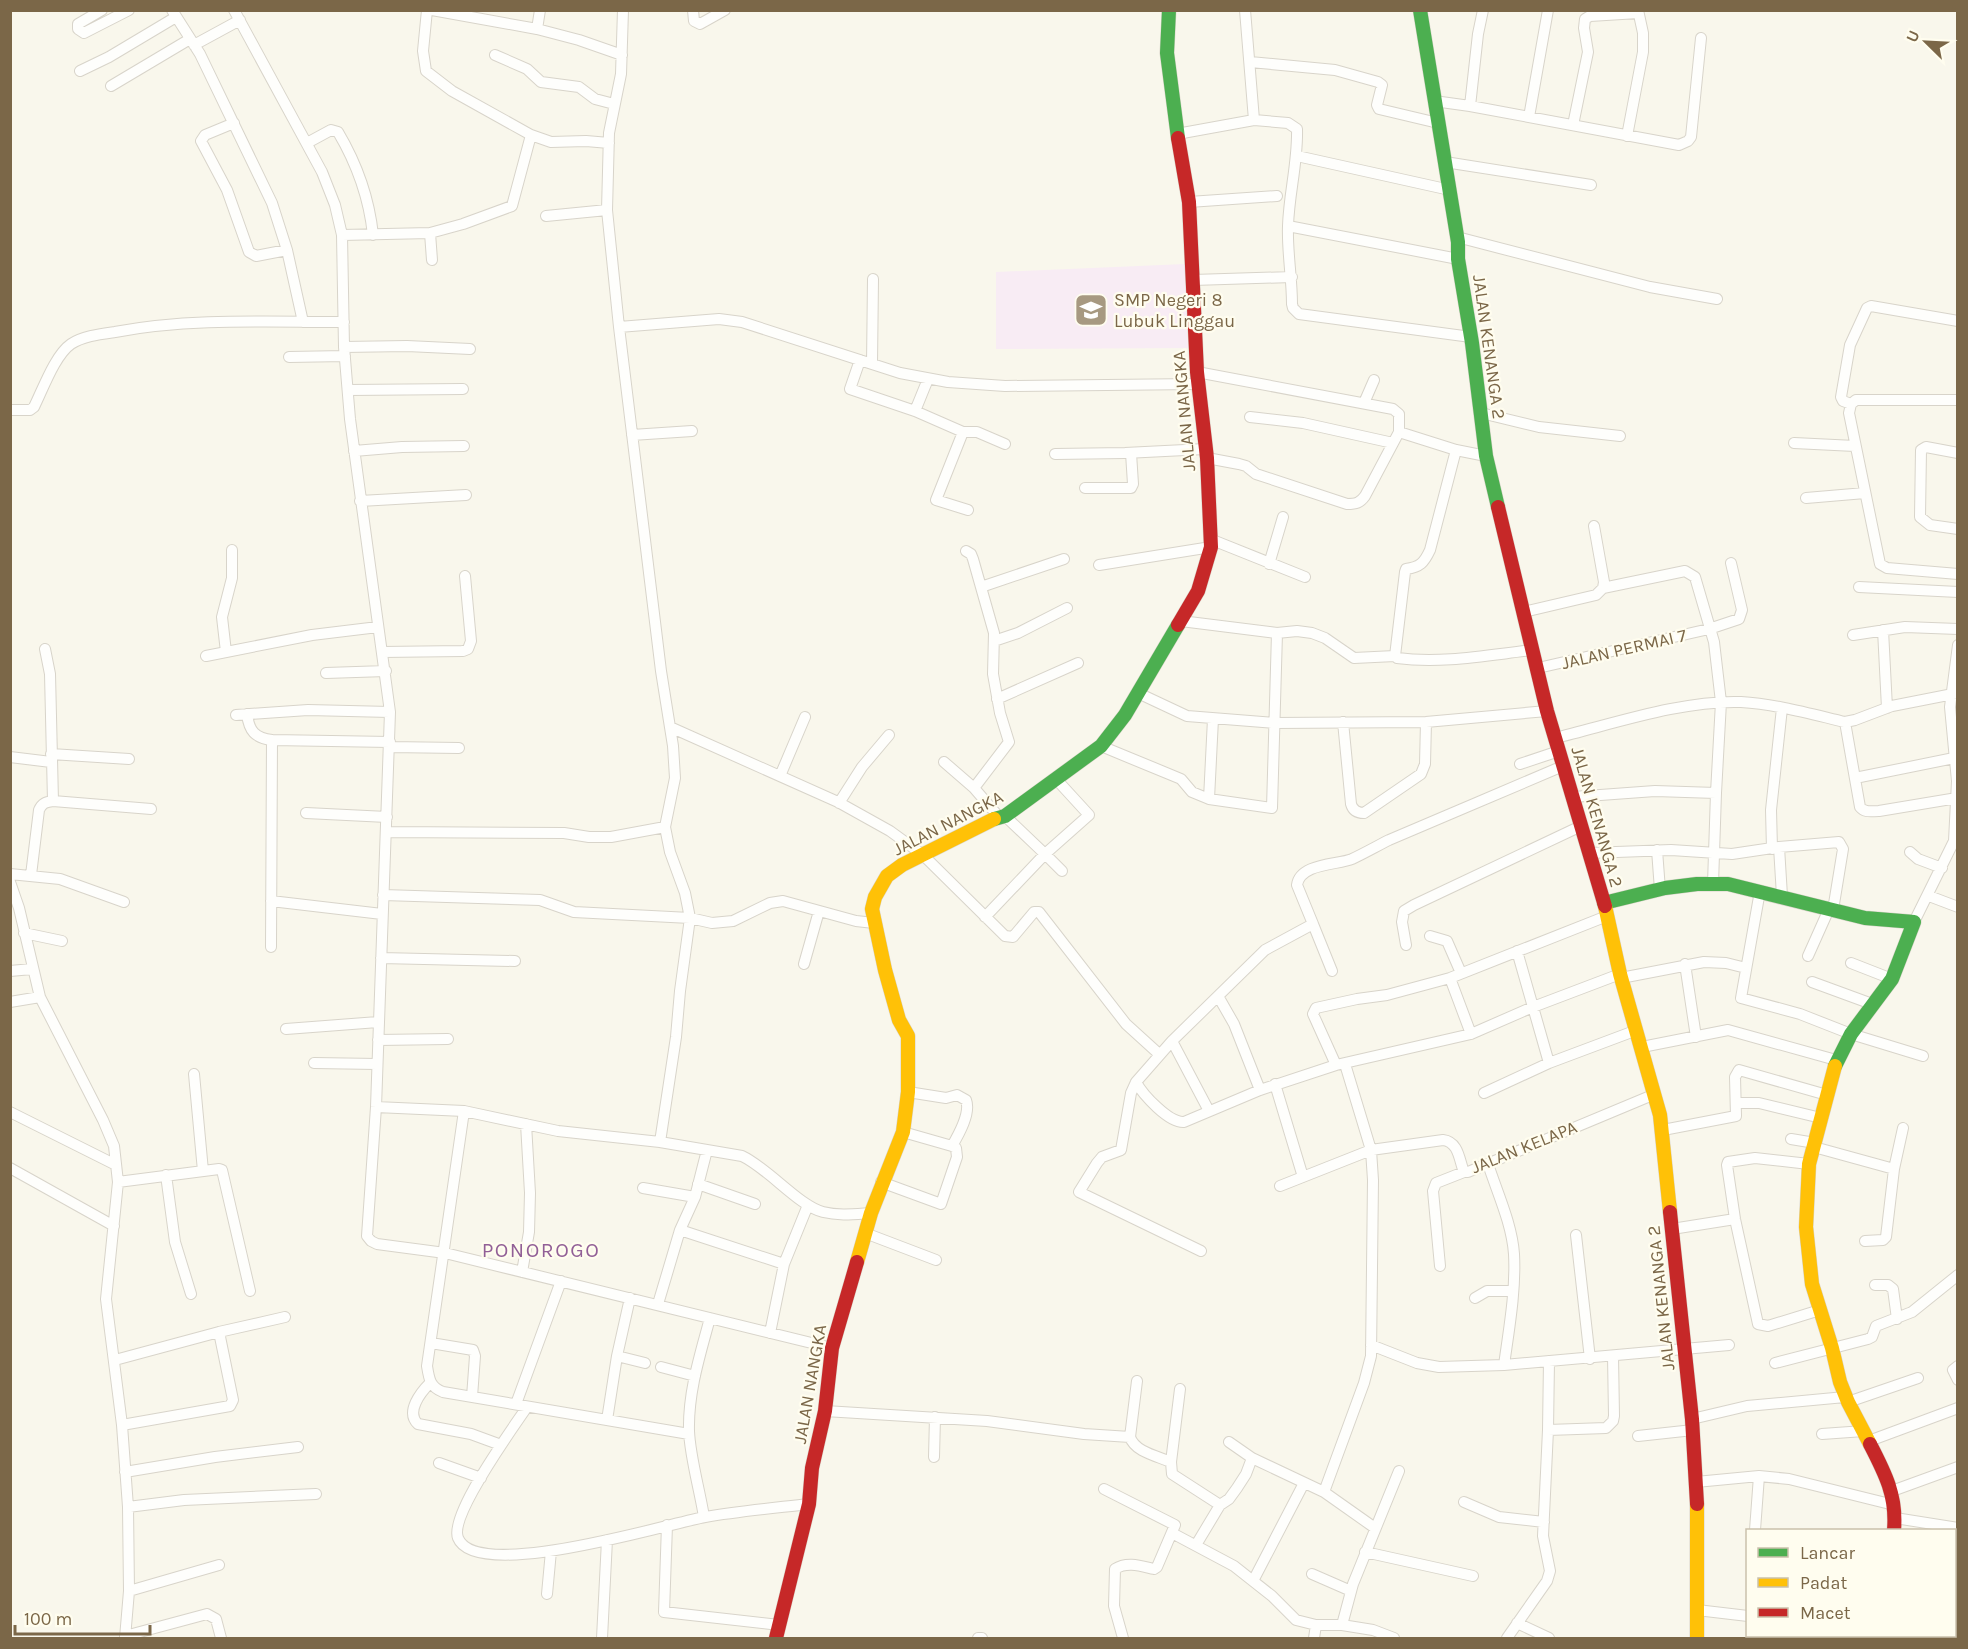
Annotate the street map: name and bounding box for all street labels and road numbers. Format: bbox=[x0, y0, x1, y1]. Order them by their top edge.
street label: JALAN KENANGA 2 bbox=[1468, 273, 1510, 421]
street label: JALAN NANGKA bbox=[1168, 350, 1200, 472]
street label: JALAN PERMAI 7 bbox=[1559, 624, 1689, 674]
street label: JALAN KENANGA 2 bbox=[1566, 744, 1628, 890]
street label: JALAN NANGKA bbox=[889, 786, 1007, 860]
street label: JALAN KELAPA bbox=[1468, 1116, 1580, 1178]
street label: JALAN KENANGA 2 bbox=[1642, 1224, 1680, 1372]
street label: JALAN NANGKA bbox=[789, 1323, 831, 1445]

